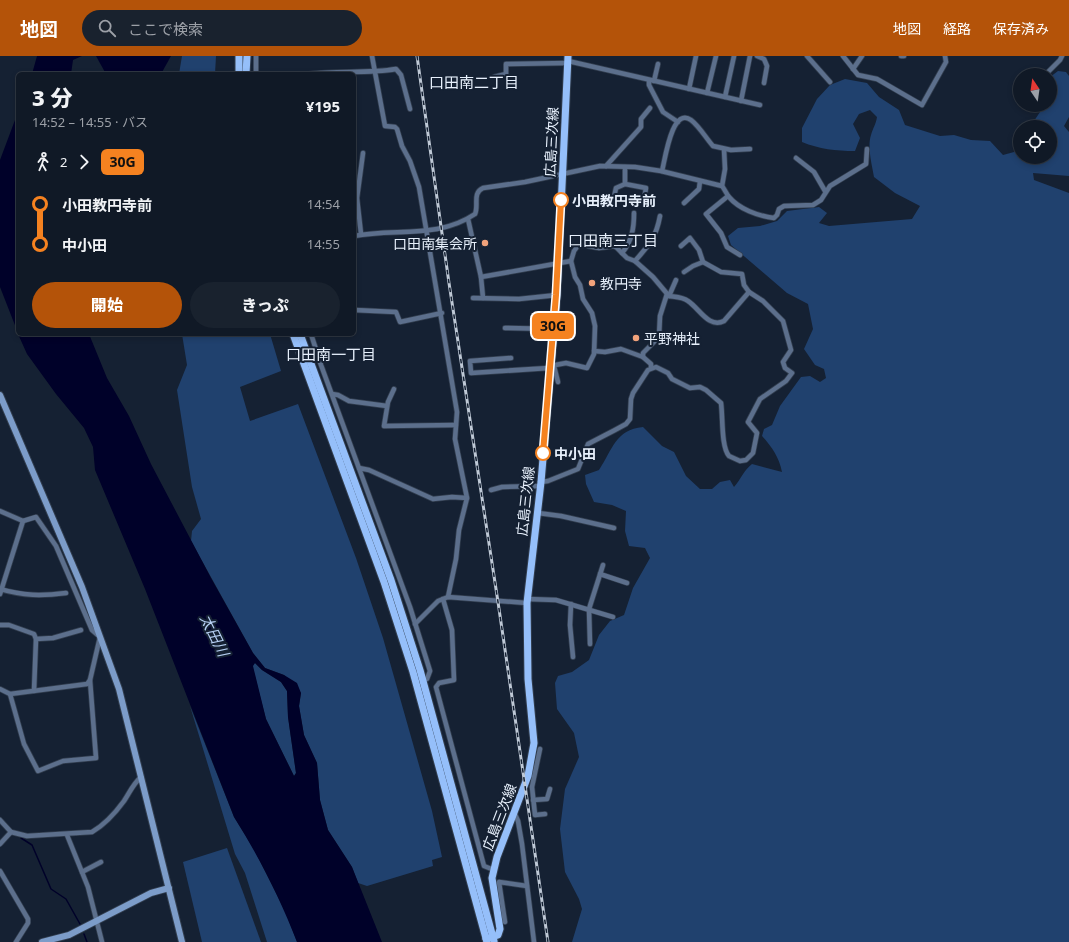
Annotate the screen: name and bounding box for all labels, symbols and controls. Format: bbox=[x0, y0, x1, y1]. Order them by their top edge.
search box bbox=[82, 10, 362, 46]
text: 地図 bbox=[20, 16, 58, 42]
icon: search bbox=[96, 17, 118, 39]
text: ここで検索 bbox=[128, 19, 203, 39]
text: 地図 bbox=[893, 19, 921, 38]
text: 経路 bbox=[943, 19, 971, 38]
text: 保存済み bbox=[993, 19, 1049, 38]
north arrow bbox=[1013, 68, 1057, 112]
map controls bbox=[1013, 68, 1057, 164]
district label: 口田南二丁目 bbox=[429, 72, 519, 92]
text: 3 分 bbox=[32, 82, 72, 112]
text: ¥195 bbox=[306, 96, 340, 116]
street label: 広島三次線 bbox=[540, 107, 562, 177]
text: 14:52 – 14:55 · バス bbox=[32, 113, 148, 131]
button: locate bbox=[1013, 120, 1057, 164]
icon: walk bbox=[32, 151, 54, 173]
icon: forward bbox=[73, 151, 95, 173]
text: 30G bbox=[109, 152, 136, 171]
text: 2 bbox=[60, 153, 67, 171]
place label: 小田教円寺前 bbox=[572, 191, 656, 210]
marker: 小田教円寺前 bbox=[553, 192, 569, 208]
text: 小田教円寺前 bbox=[62, 195, 152, 215]
text: 14:54 bbox=[307, 195, 340, 213]
district label: 口田南三丁目 bbox=[568, 230, 658, 250]
place label: 口田南集会所 bbox=[393, 234, 477, 253]
text: 中小田 bbox=[62, 235, 107, 255]
text: 14:55 bbox=[307, 235, 340, 253]
marker: 口田南集会所 bbox=[480, 238, 490, 248]
place label: 教円寺 bbox=[600, 274, 642, 293]
marker: 教円寺 bbox=[587, 278, 597, 288]
button: 開始 bbox=[32, 282, 182, 328]
button: きっぷ bbox=[190, 282, 340, 328]
line badge: 30G bbox=[530, 313, 576, 339]
text: 30G bbox=[540, 316, 566, 335]
place label: 平野神社 bbox=[644, 329, 700, 348]
marker: 平野神社 bbox=[631, 333, 641, 343]
district label: 口田南一丁目 bbox=[286, 344, 376, 364]
place label: 中小田 bbox=[554, 444, 596, 463]
marker: 中小田 bbox=[535, 445, 551, 461]
street label: 広島三次線 bbox=[512, 465, 538, 537]
water label: 太田川 bbox=[196, 610, 235, 661]
street label: 広島三次線 bbox=[478, 781, 520, 853]

